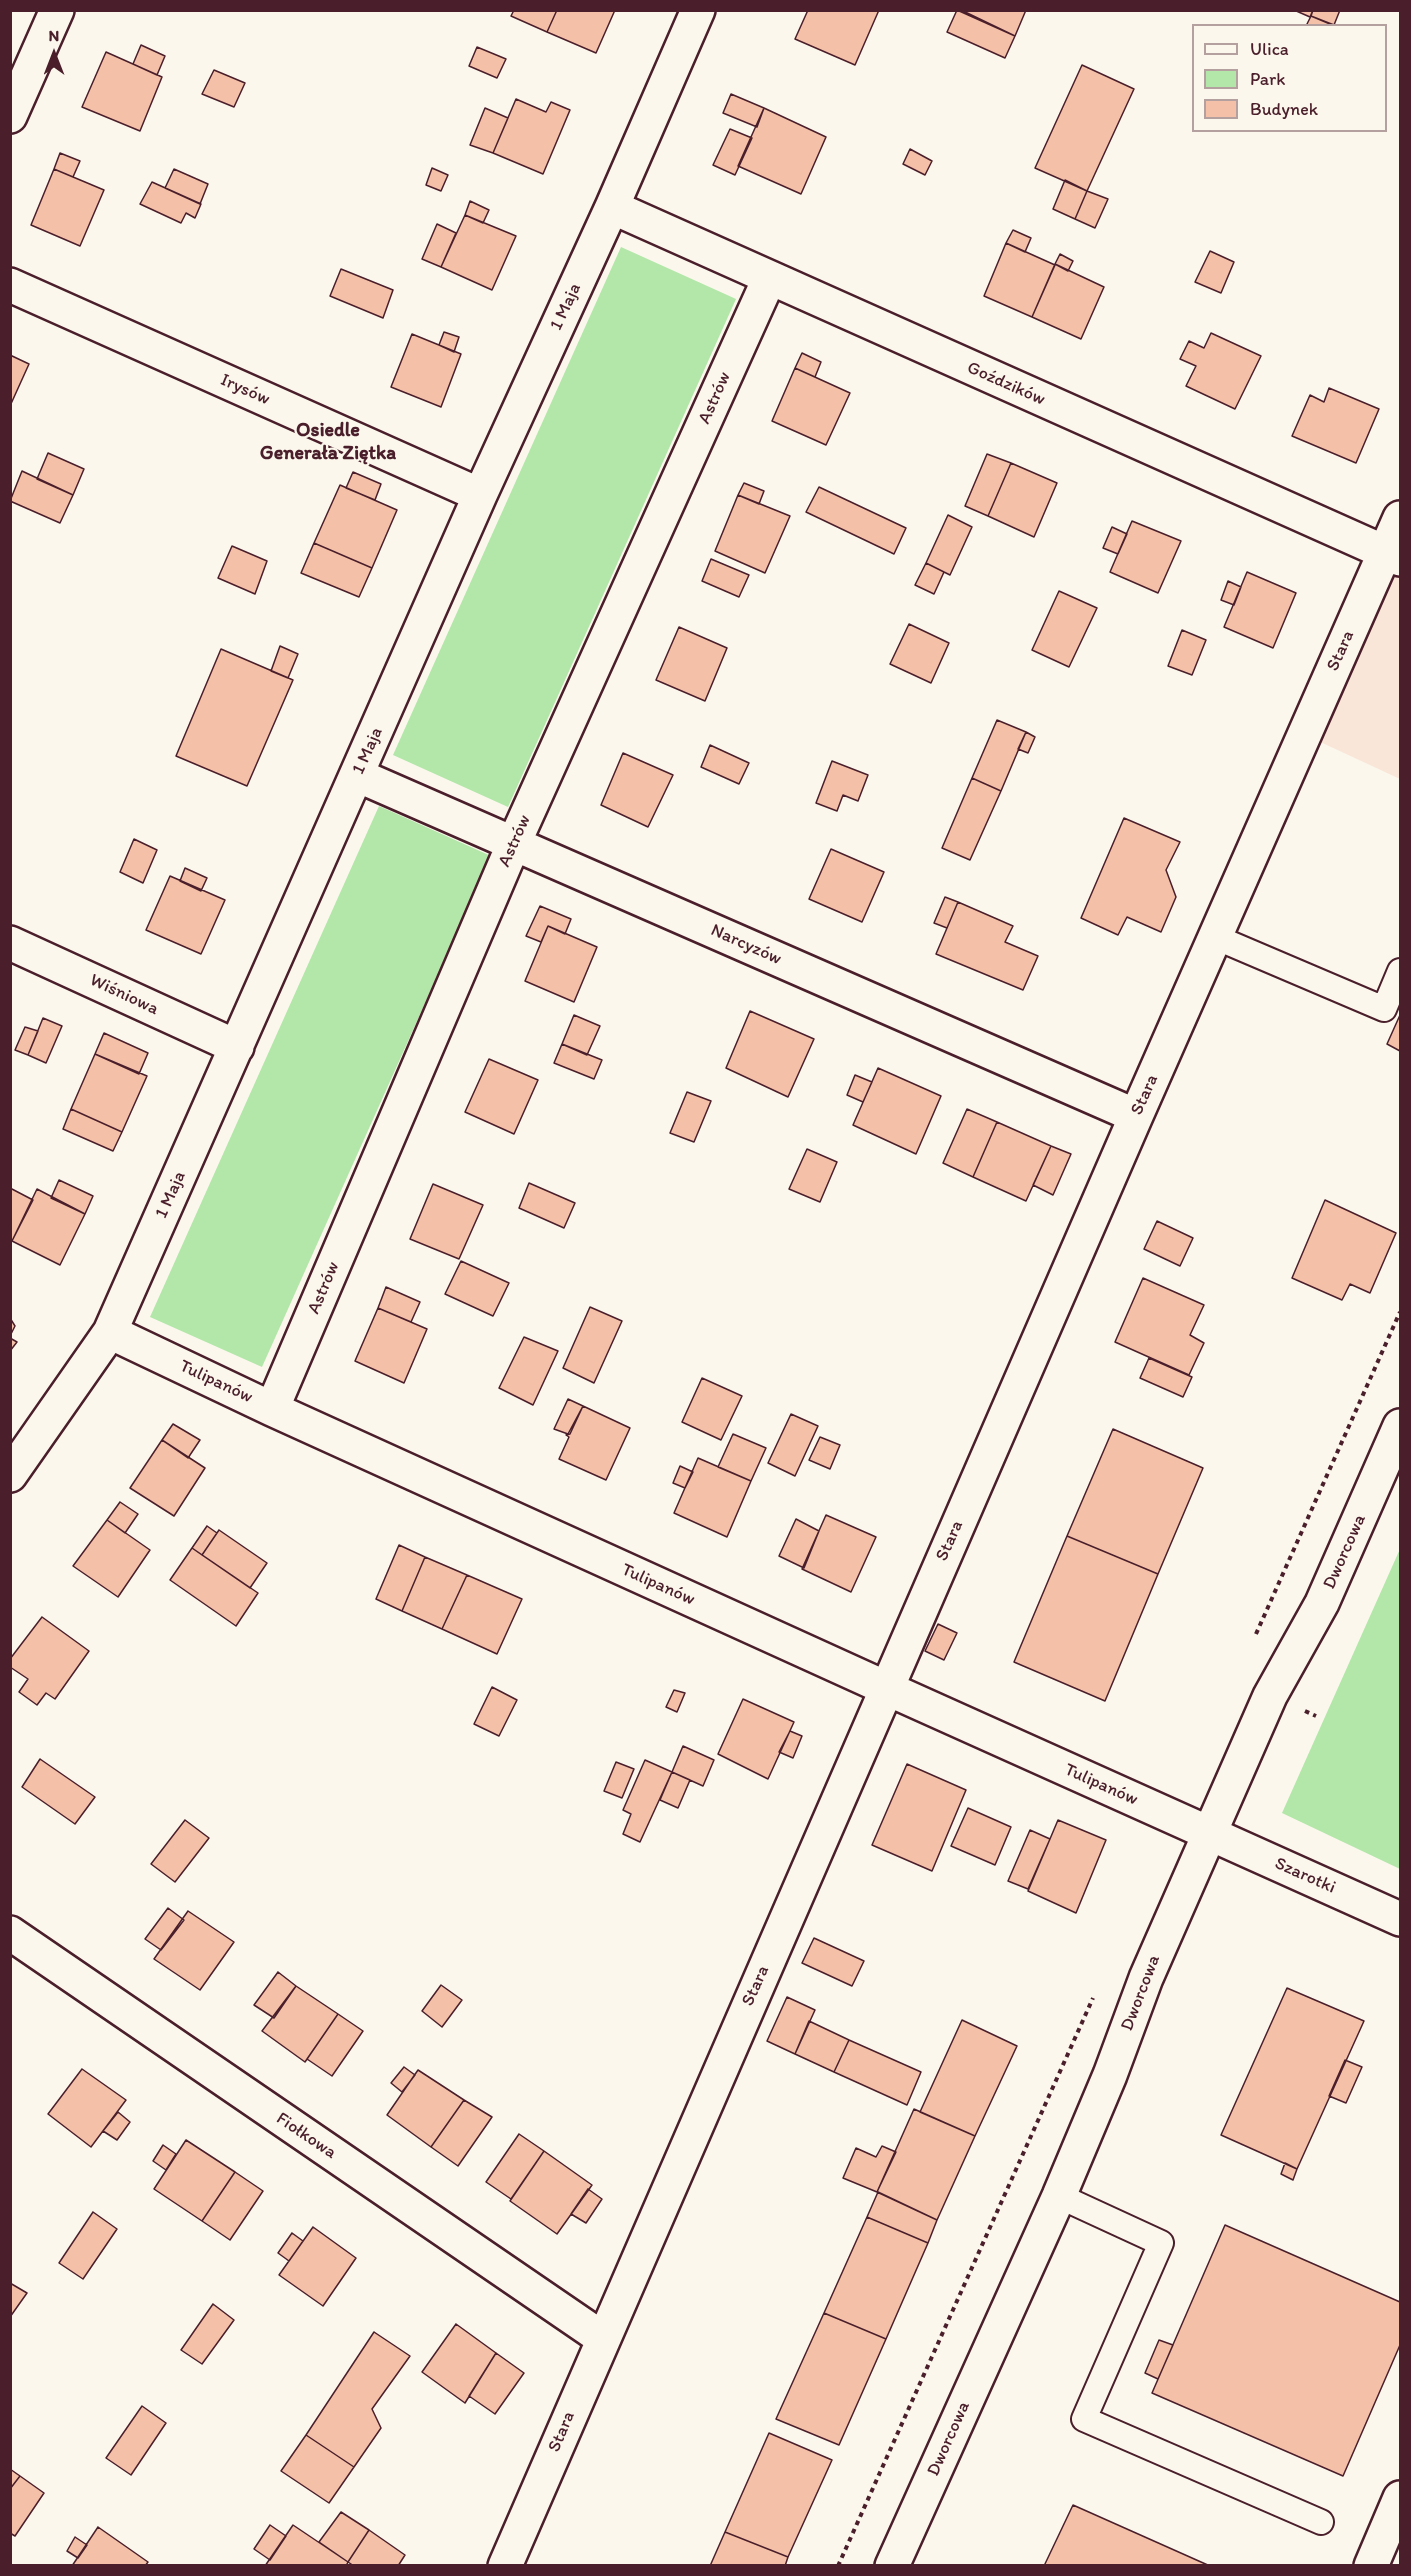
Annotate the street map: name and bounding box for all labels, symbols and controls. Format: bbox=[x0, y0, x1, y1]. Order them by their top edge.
north arrow bbox=[24, 24, 84, 84]
legend bbox=[1192, 24, 1387, 132]
text: N bbox=[49, 26, 59, 45]
text: Ulica bbox=[1250, 38, 1289, 60]
text: Park bbox=[1250, 68, 1285, 90]
text: Budynek bbox=[1250, 98, 1318, 120]
street label: 1 Maja bbox=[546, 280, 586, 334]
street label: Goździków bbox=[964, 357, 1048, 411]
street label: Astrów bbox=[694, 369, 736, 427]
street label: Irysów bbox=[217, 370, 273, 410]
district label: Osiedle Generała Ziętka bbox=[260, 419, 396, 466]
street label: Stara bbox=[1323, 627, 1359, 675]
street label: 1 Maja bbox=[348, 724, 388, 778]
street label: Astrów bbox=[494, 812, 536, 870]
street label: Narcyzów bbox=[707, 920, 785, 970]
street label: Wiśniowa bbox=[86, 970, 162, 1020]
street label: Stara bbox=[1127, 1071, 1163, 1119]
street label: 1 Maja bbox=[151, 1168, 191, 1222]
street label: Astrów bbox=[303, 1259, 345, 1317]
street label: Tulipanów bbox=[176, 1356, 256, 1408]
street label: Dworcowa bbox=[1319, 1511, 1371, 1593]
street label: Stara bbox=[932, 1517, 968, 1565]
street label: Tulipanów bbox=[618, 1559, 698, 1611]
street label: Tulipanów bbox=[1061, 1759, 1141, 1811]
street label: Szarotki bbox=[1271, 1853, 1339, 1899]
street label: Dworcowa bbox=[1117, 1952, 1165, 2034]
street label: Stara bbox=[738, 1962, 774, 2010]
street label: Fiołkowa bbox=[272, 2108, 340, 2164]
street label: Dworcowa bbox=[923, 2398, 975, 2480]
street label: Stara bbox=[544, 2408, 580, 2456]

